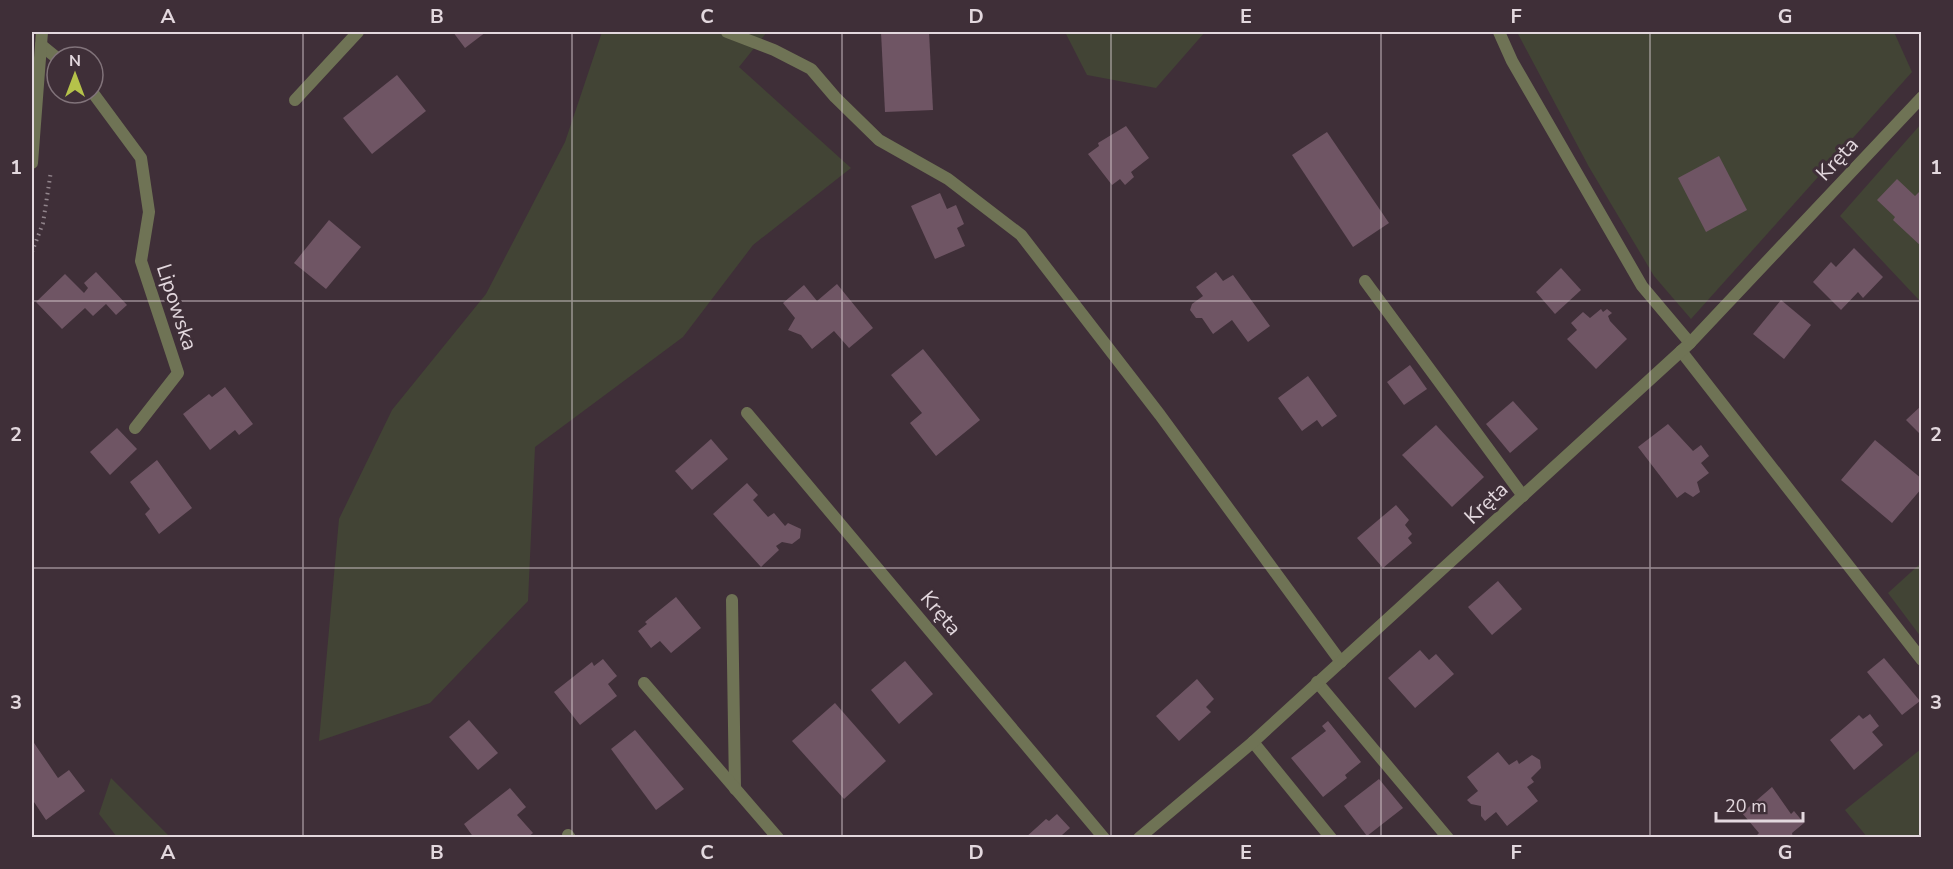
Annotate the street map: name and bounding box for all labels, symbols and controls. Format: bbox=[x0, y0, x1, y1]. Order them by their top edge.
text: A bbox=[161, 3, 176, 30]
text: B bbox=[430, 3, 444, 30]
text: C bbox=[700, 3, 714, 30]
text: D bbox=[968, 3, 984, 30]
text: E bbox=[1240, 3, 1252, 30]
text: F bbox=[1510, 3, 1522, 30]
text: G bbox=[1778, 3, 1792, 30]
north arrow bbox=[45, 45, 105, 105]
text: N bbox=[69, 50, 81, 72]
street label: Kręta bbox=[1810, 131, 1864, 187]
text: 1 bbox=[10, 154, 22, 181]
text: 1 bbox=[1930, 154, 1942, 181]
street label: Lipowska bbox=[150, 260, 204, 354]
text: 2 bbox=[10, 421, 22, 448]
text: 2 bbox=[1930, 421, 1942, 448]
street label: Kręta bbox=[1458, 476, 1514, 530]
street label: Kręta bbox=[914, 585, 968, 641]
text: 3 bbox=[10, 689, 22, 716]
text: 3 bbox=[1930, 689, 1942, 716]
scale bar bbox=[1716, 785, 1803, 823]
text: 20 m bbox=[1725, 794, 1767, 818]
text: A bbox=[161, 839, 176, 866]
text: B bbox=[430, 839, 444, 866]
text: C bbox=[700, 839, 714, 866]
text: D bbox=[968, 839, 984, 866]
text: E bbox=[1240, 839, 1252, 866]
text: F bbox=[1510, 839, 1522, 866]
text: G bbox=[1778, 839, 1792, 866]

